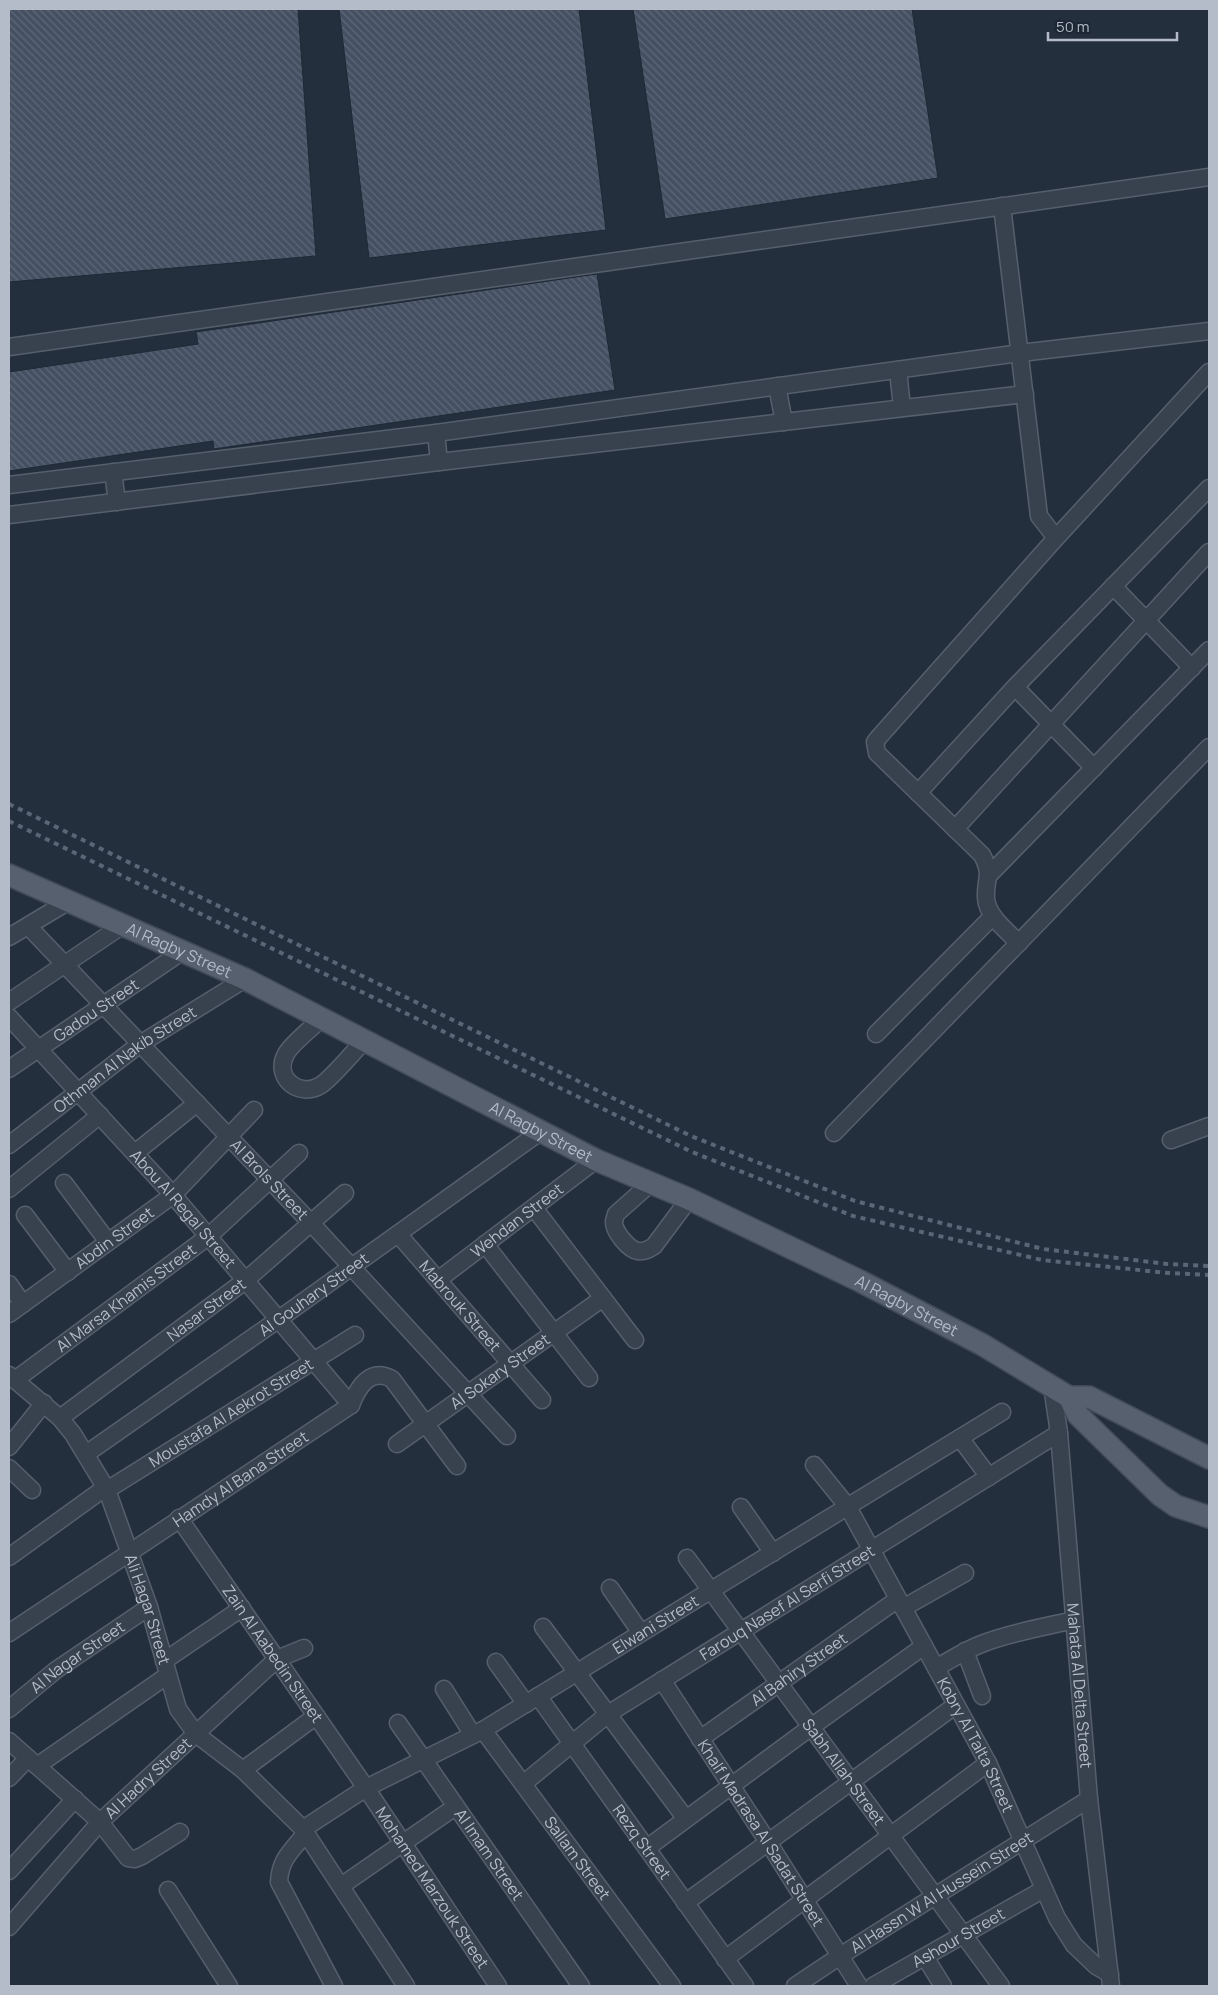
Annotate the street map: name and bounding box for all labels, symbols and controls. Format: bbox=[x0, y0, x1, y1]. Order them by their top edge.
scale bar bbox=[1048, 10, 1177, 42]
text: 50 m bbox=[1056, 16, 1090, 37]
street label: Al Ragby Street bbox=[123, 917, 235, 983]
street label: Gadou Street bbox=[49, 973, 143, 1047]
street label: Othman Al Nakib Street bbox=[49, 1001, 200, 1118]
street label: Al Ragby Street bbox=[486, 1096, 596, 1167]
street label: Al Brols Street bbox=[225, 1134, 313, 1225]
street label: Abou Al Regal Street bbox=[125, 1145, 241, 1273]
street label: Wehdan Street bbox=[466, 1178, 568, 1262]
street label: Abdin Street bbox=[70, 1202, 158, 1274]
street label: Al Marsa Khamis Street bbox=[51, 1238, 200, 1357]
street label: Al Gouhary Street bbox=[254, 1247, 373, 1341]
street label: Mabrouk Street bbox=[414, 1255, 506, 1356]
street label: Al Ragby Street bbox=[851, 1269, 962, 1341]
street label: Nasar Street bbox=[162, 1273, 250, 1346]
street label: Al Sokary Street bbox=[445, 1328, 554, 1414]
street label: Moustafa Al Aekrot Street bbox=[144, 1353, 317, 1472]
street label: Hamdy Al Bana Street bbox=[168, 1426, 313, 1532]
street label: Farouq Nasef Al Serfi Street bbox=[695, 1540, 879, 1665]
street label: Ali Hagar Street bbox=[120, 1551, 176, 1667]
street label: Zain Al Aabedin Street bbox=[217, 1580, 328, 1727]
street label: Elwani Street bbox=[608, 1590, 703, 1659]
street label: Mahata Al Delta Street bbox=[1062, 1602, 1097, 1769]
street label: Al Nagar Street bbox=[25, 1616, 129, 1698]
street label: Al Bahiry Street bbox=[746, 1627, 851, 1711]
street label: Kobry Al Talta Street bbox=[932, 1673, 1019, 1816]
street label: Sabh Allah Street bbox=[797, 1714, 890, 1829]
street label: Al Hadry Street bbox=[100, 1732, 196, 1824]
street label: Khalf Madrasa Al Sadat Street bbox=[693, 1735, 829, 1930]
street label: Rezq Street bbox=[608, 1800, 676, 1884]
street label: Mohamed Marzouk Street bbox=[370, 1802, 494, 1973]
street label: Al Imam Street bbox=[450, 1804, 529, 1905]
street label: Sallam Street bbox=[539, 1812, 616, 1904]
street label: Al Hassn W Al Hussein Street bbox=[846, 1826, 1037, 1958]
street label: Ashour Street bbox=[908, 1903, 1008, 1973]

